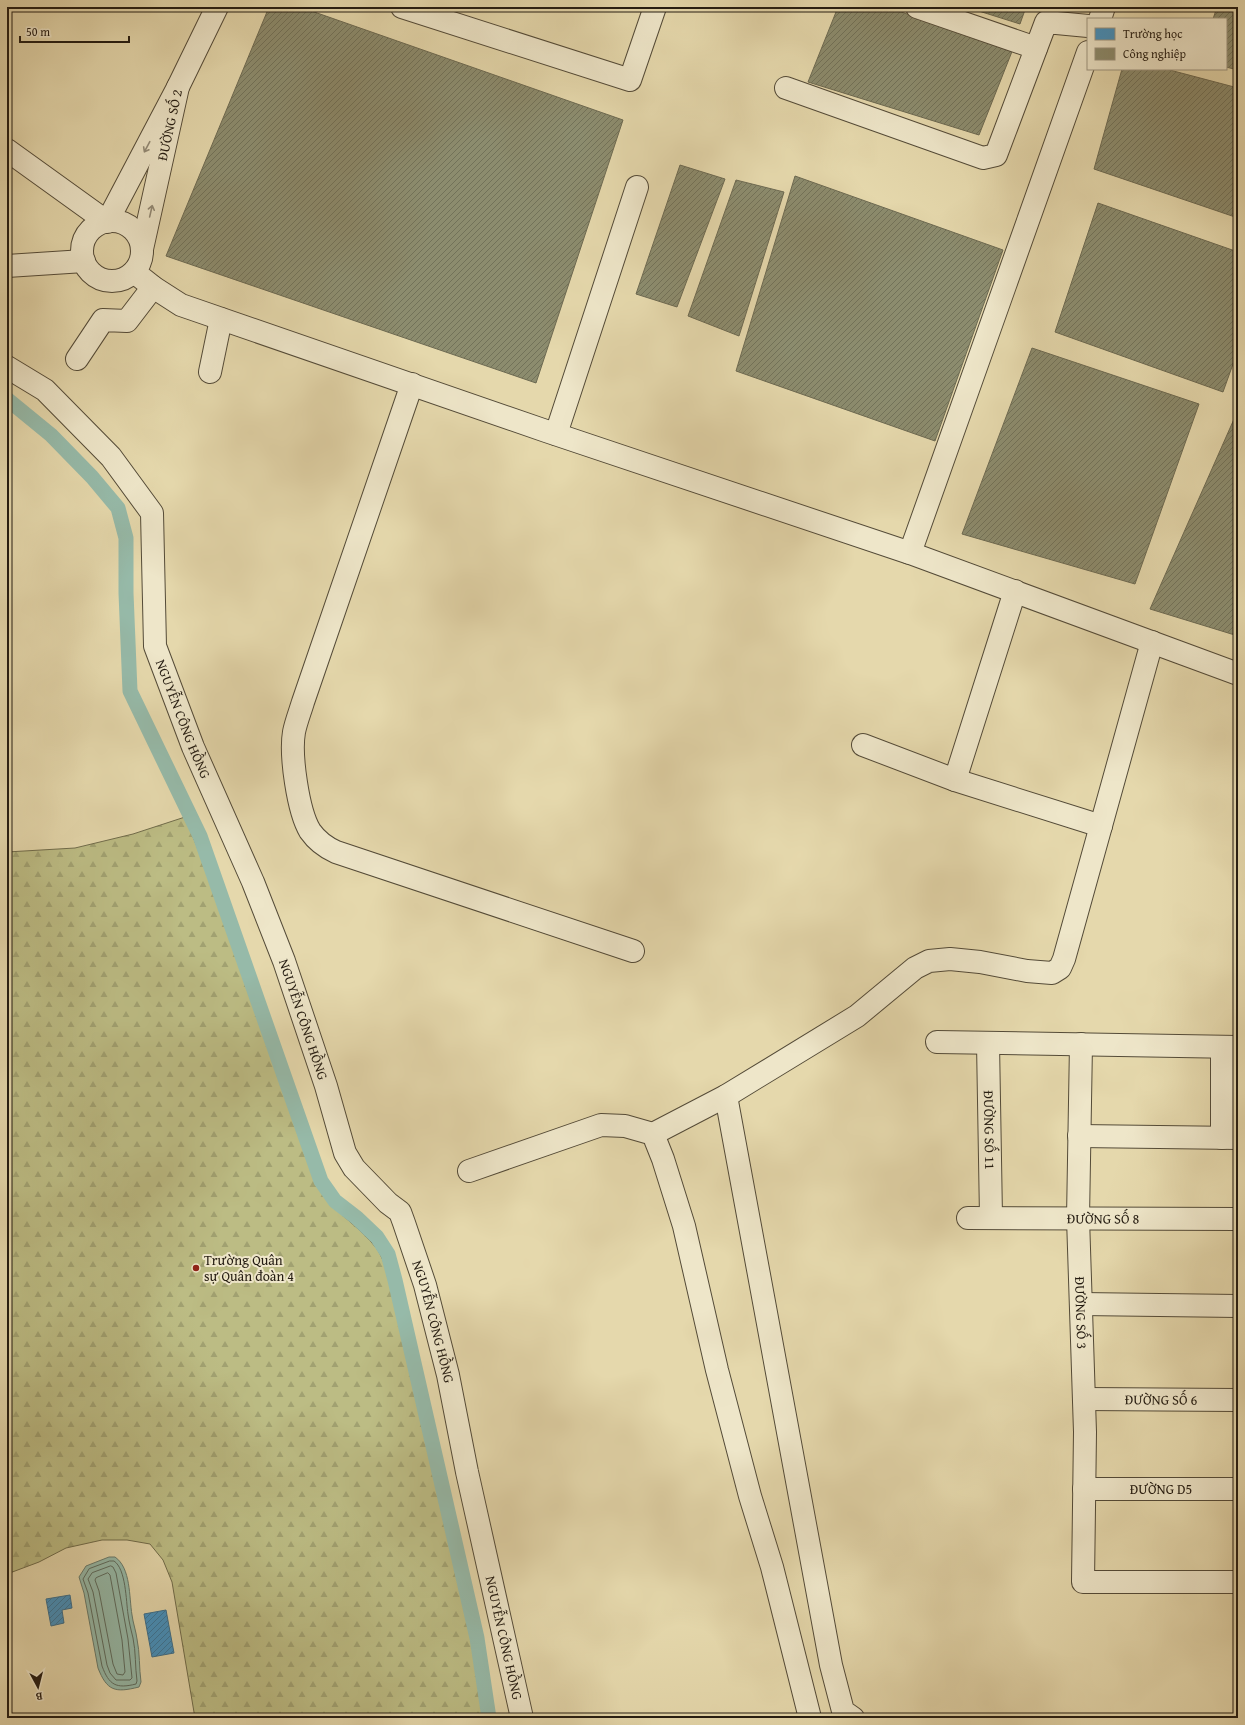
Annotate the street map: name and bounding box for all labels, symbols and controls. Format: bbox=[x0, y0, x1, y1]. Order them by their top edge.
scale bar bbox=[20, 18, 129, 44]
legend bbox=[1087, 18, 1227, 70]
text: 50 m bbox=[26, 23, 50, 40]
text: Trường học bbox=[1123, 25, 1183, 42]
text: Công nghiệp bbox=[1123, 45, 1186, 62]
street label: ĐƯỜNG SỐ 2 bbox=[152, 87, 187, 163]
one-way arrow bbox=[143, 140, 150, 152]
one-way arrow bbox=[147, 205, 155, 218]
street label: NGUYỄN CÔNG HỒNG bbox=[151, 656, 216, 782]
street label: NGUYỄN CÔNG HỒNG bbox=[274, 956, 333, 1082]
street label: ĐƯỜNG SỐ 11 bbox=[979, 1090, 1002, 1170]
street label: ĐƯỜNG SỐ 8 bbox=[1067, 1207, 1140, 1229]
place label: Trường Quân sự Quân đoàn 4 bbox=[204, 1250, 294, 1286]
street label: NGUYỄN CÔNG HỒNG bbox=[407, 1258, 459, 1385]
marker: Trường Quân sự Quân đoàn 4 bbox=[191, 1263, 201, 1273]
street label: ĐƯỜNG SỐ 3 bbox=[1070, 1276, 1094, 1350]
street label: ĐƯỜNG SỐ 6 bbox=[1125, 1388, 1198, 1410]
street label: ĐƯỜNG D5 bbox=[1130, 1479, 1192, 1499]
street label: NGUYỄN CÔNG HỒNG bbox=[481, 1574, 528, 1702]
north arrow bbox=[18, 1667, 58, 1707]
text: B bbox=[35, 1689, 44, 1705]

